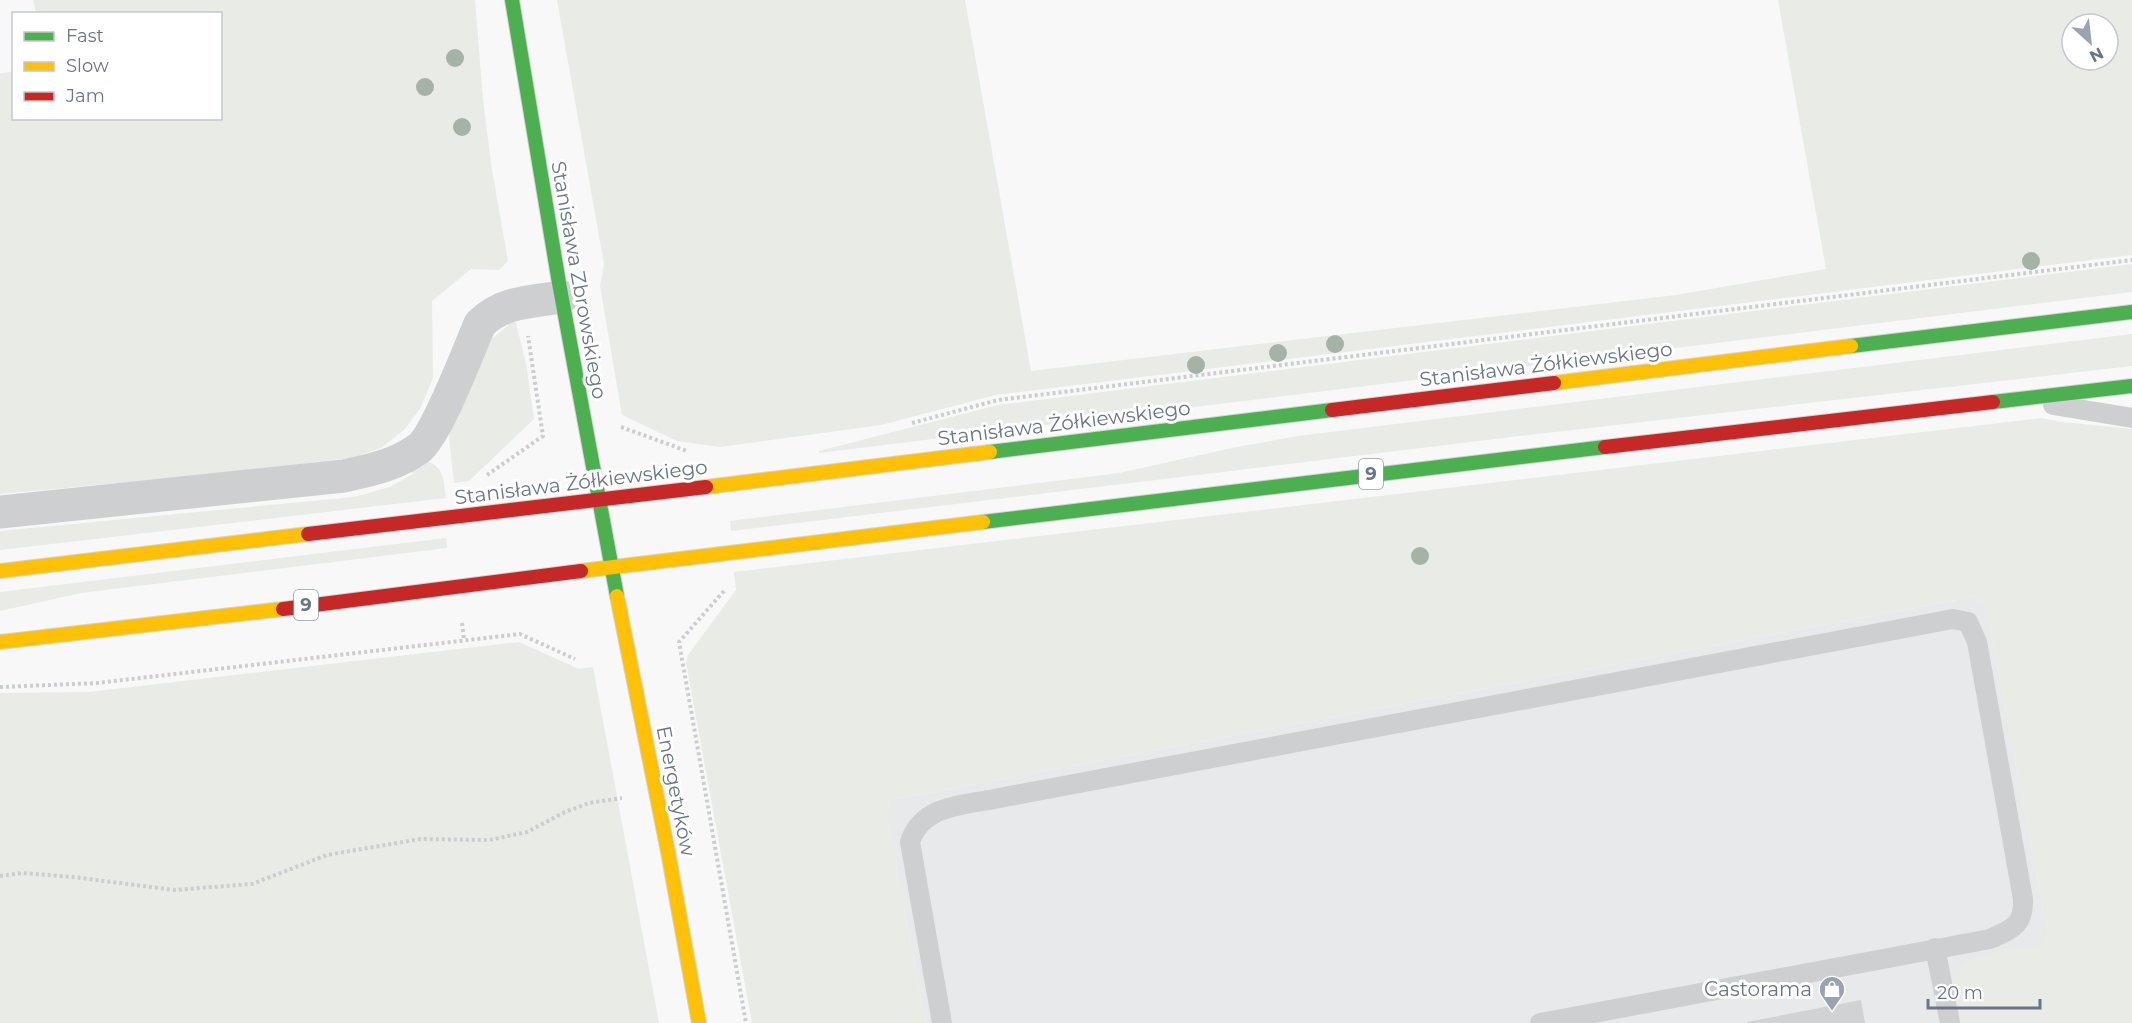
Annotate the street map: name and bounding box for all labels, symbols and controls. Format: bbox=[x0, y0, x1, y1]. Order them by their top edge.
legend bbox=[12, 12, 222, 120]
north arrow bbox=[2060, 12, 2120, 72]
text: Fast bbox=[66, 25, 104, 47]
text: N bbox=[2087, 44, 2107, 66]
text: Slow bbox=[66, 55, 109, 77]
text: Jam bbox=[65, 85, 105, 107]
street label: Stanisława Zbrowskiego bbox=[546, 159, 612, 401]
street label: Stanisława Żółkiewskiego bbox=[1418, 337, 1674, 391]
street label: Stanisława Żółkiewskiego bbox=[936, 396, 1192, 450]
street label: Stanisława Żółkiewskiego bbox=[453, 455, 709, 509]
road number: 9 bbox=[1359, 459, 1383, 489]
road number: 9 bbox=[294, 590, 318, 620]
street label: Energetyków bbox=[652, 724, 700, 859]
scale bar bbox=[1928, 972, 2040, 1010]
shop icon: Castorama bbox=[1817, 974, 1847, 1012]
place label: Castorama bbox=[1704, 977, 1812, 1001]
text: 20 m bbox=[1937, 982, 1983, 1004]

